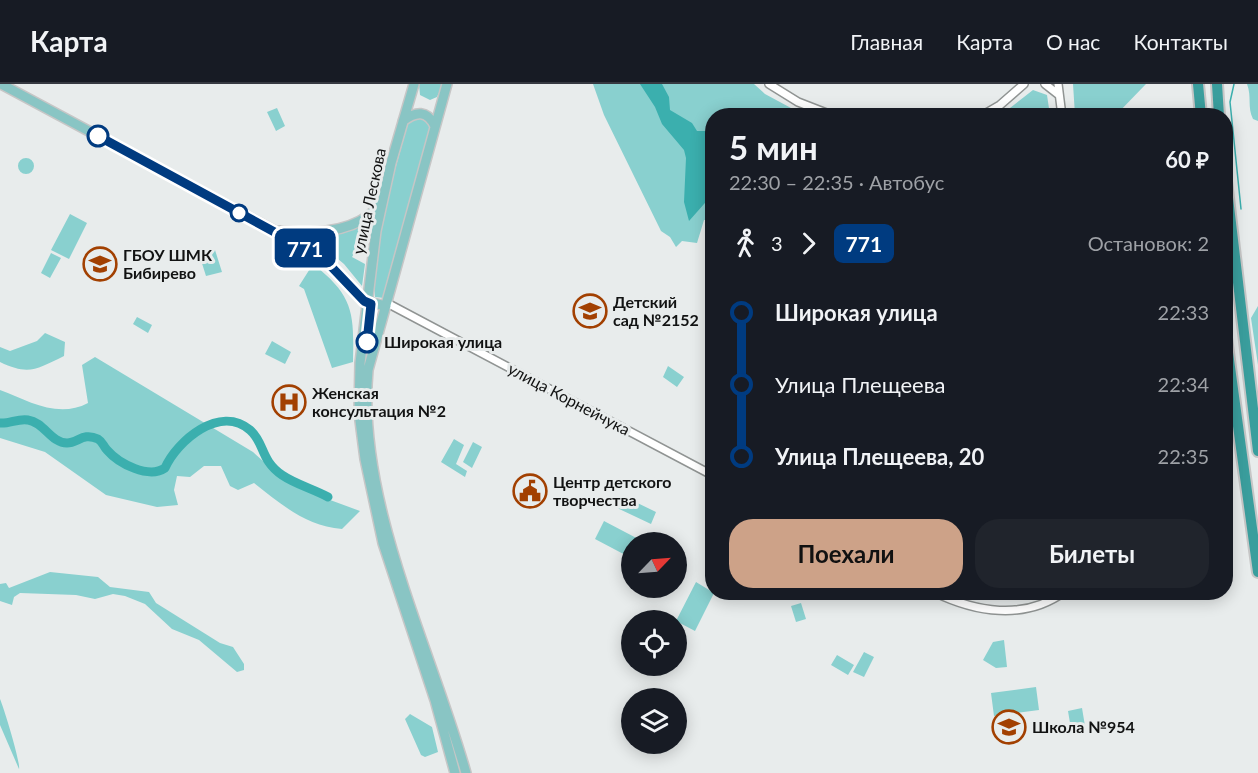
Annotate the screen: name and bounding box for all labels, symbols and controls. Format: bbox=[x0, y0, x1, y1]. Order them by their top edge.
text: Карта bbox=[30, 24, 108, 58]
text: Главная bbox=[850, 29, 923, 54]
text: Карта bbox=[956, 29, 1013, 54]
text: О нас bbox=[1046, 29, 1100, 54]
text: Контакты bbox=[1133, 29, 1228, 54]
unlabelled marker bbox=[87, 125, 109, 147]
text: 5 мин bbox=[729, 127, 818, 167]
street label: улица Лескова bbox=[348, 146, 389, 256]
text: 60 ₽ bbox=[1165, 146, 1209, 173]
text: 22:30 – 22:35 · Автобус bbox=[729, 170, 944, 194]
unlabelled marker bbox=[230, 204, 248, 222]
icon: walk bbox=[729, 227, 762, 260]
icon: forward bbox=[792, 227, 825, 260]
line badge: 771 bbox=[270, 228, 340, 268]
text: 3 bbox=[771, 231, 783, 255]
text: 771 bbox=[846, 231, 882, 256]
text: Остановок: 2 bbox=[1088, 231, 1209, 255]
text: 771 bbox=[287, 236, 323, 261]
place label: ГБОУ ШМК Бибирево bbox=[123, 245, 213, 282]
school or university icon: ГБОУ ШМК Бибирево bbox=[82, 246, 118, 282]
place label: Детский сад №2152 bbox=[613, 292, 699, 329]
school or university icon: Детский сад №2152 bbox=[572, 293, 608, 329]
text: Широкая улица bbox=[775, 299, 938, 326]
text: 22:33 bbox=[1158, 300, 1209, 324]
marker: Широкая улица bbox=[356, 331, 378, 353]
place label: Широкая улица bbox=[384, 332, 502, 351]
street label: улица Корнейчука bbox=[505, 358, 633, 439]
text: Улица Плещеева bbox=[775, 371, 946, 398]
text: 22:34 bbox=[1158, 372, 1209, 396]
place label: Женская консультация №2 bbox=[312, 383, 446, 420]
hospital icon: Женская консультация №2 bbox=[271, 384, 307, 420]
text: Улица Плещеева, 20 bbox=[775, 443, 984, 470]
text: 22:35 bbox=[1158, 444, 1209, 468]
place label: Центр детского творчества bbox=[553, 472, 672, 509]
public building icon: Центр детского творчества bbox=[512, 473, 548, 509]
button: Поехали bbox=[729, 519, 963, 588]
button: Билеты bbox=[975, 519, 1209, 588]
north arrow bbox=[621, 532, 687, 598]
map controls bbox=[621, 532, 687, 754]
button: locate bbox=[621, 610, 687, 676]
button: layers bbox=[621, 688, 687, 754]
school or university icon: Школа №954 bbox=[991, 709, 1027, 745]
place label: Школа №954 bbox=[1032, 717, 1135, 736]

